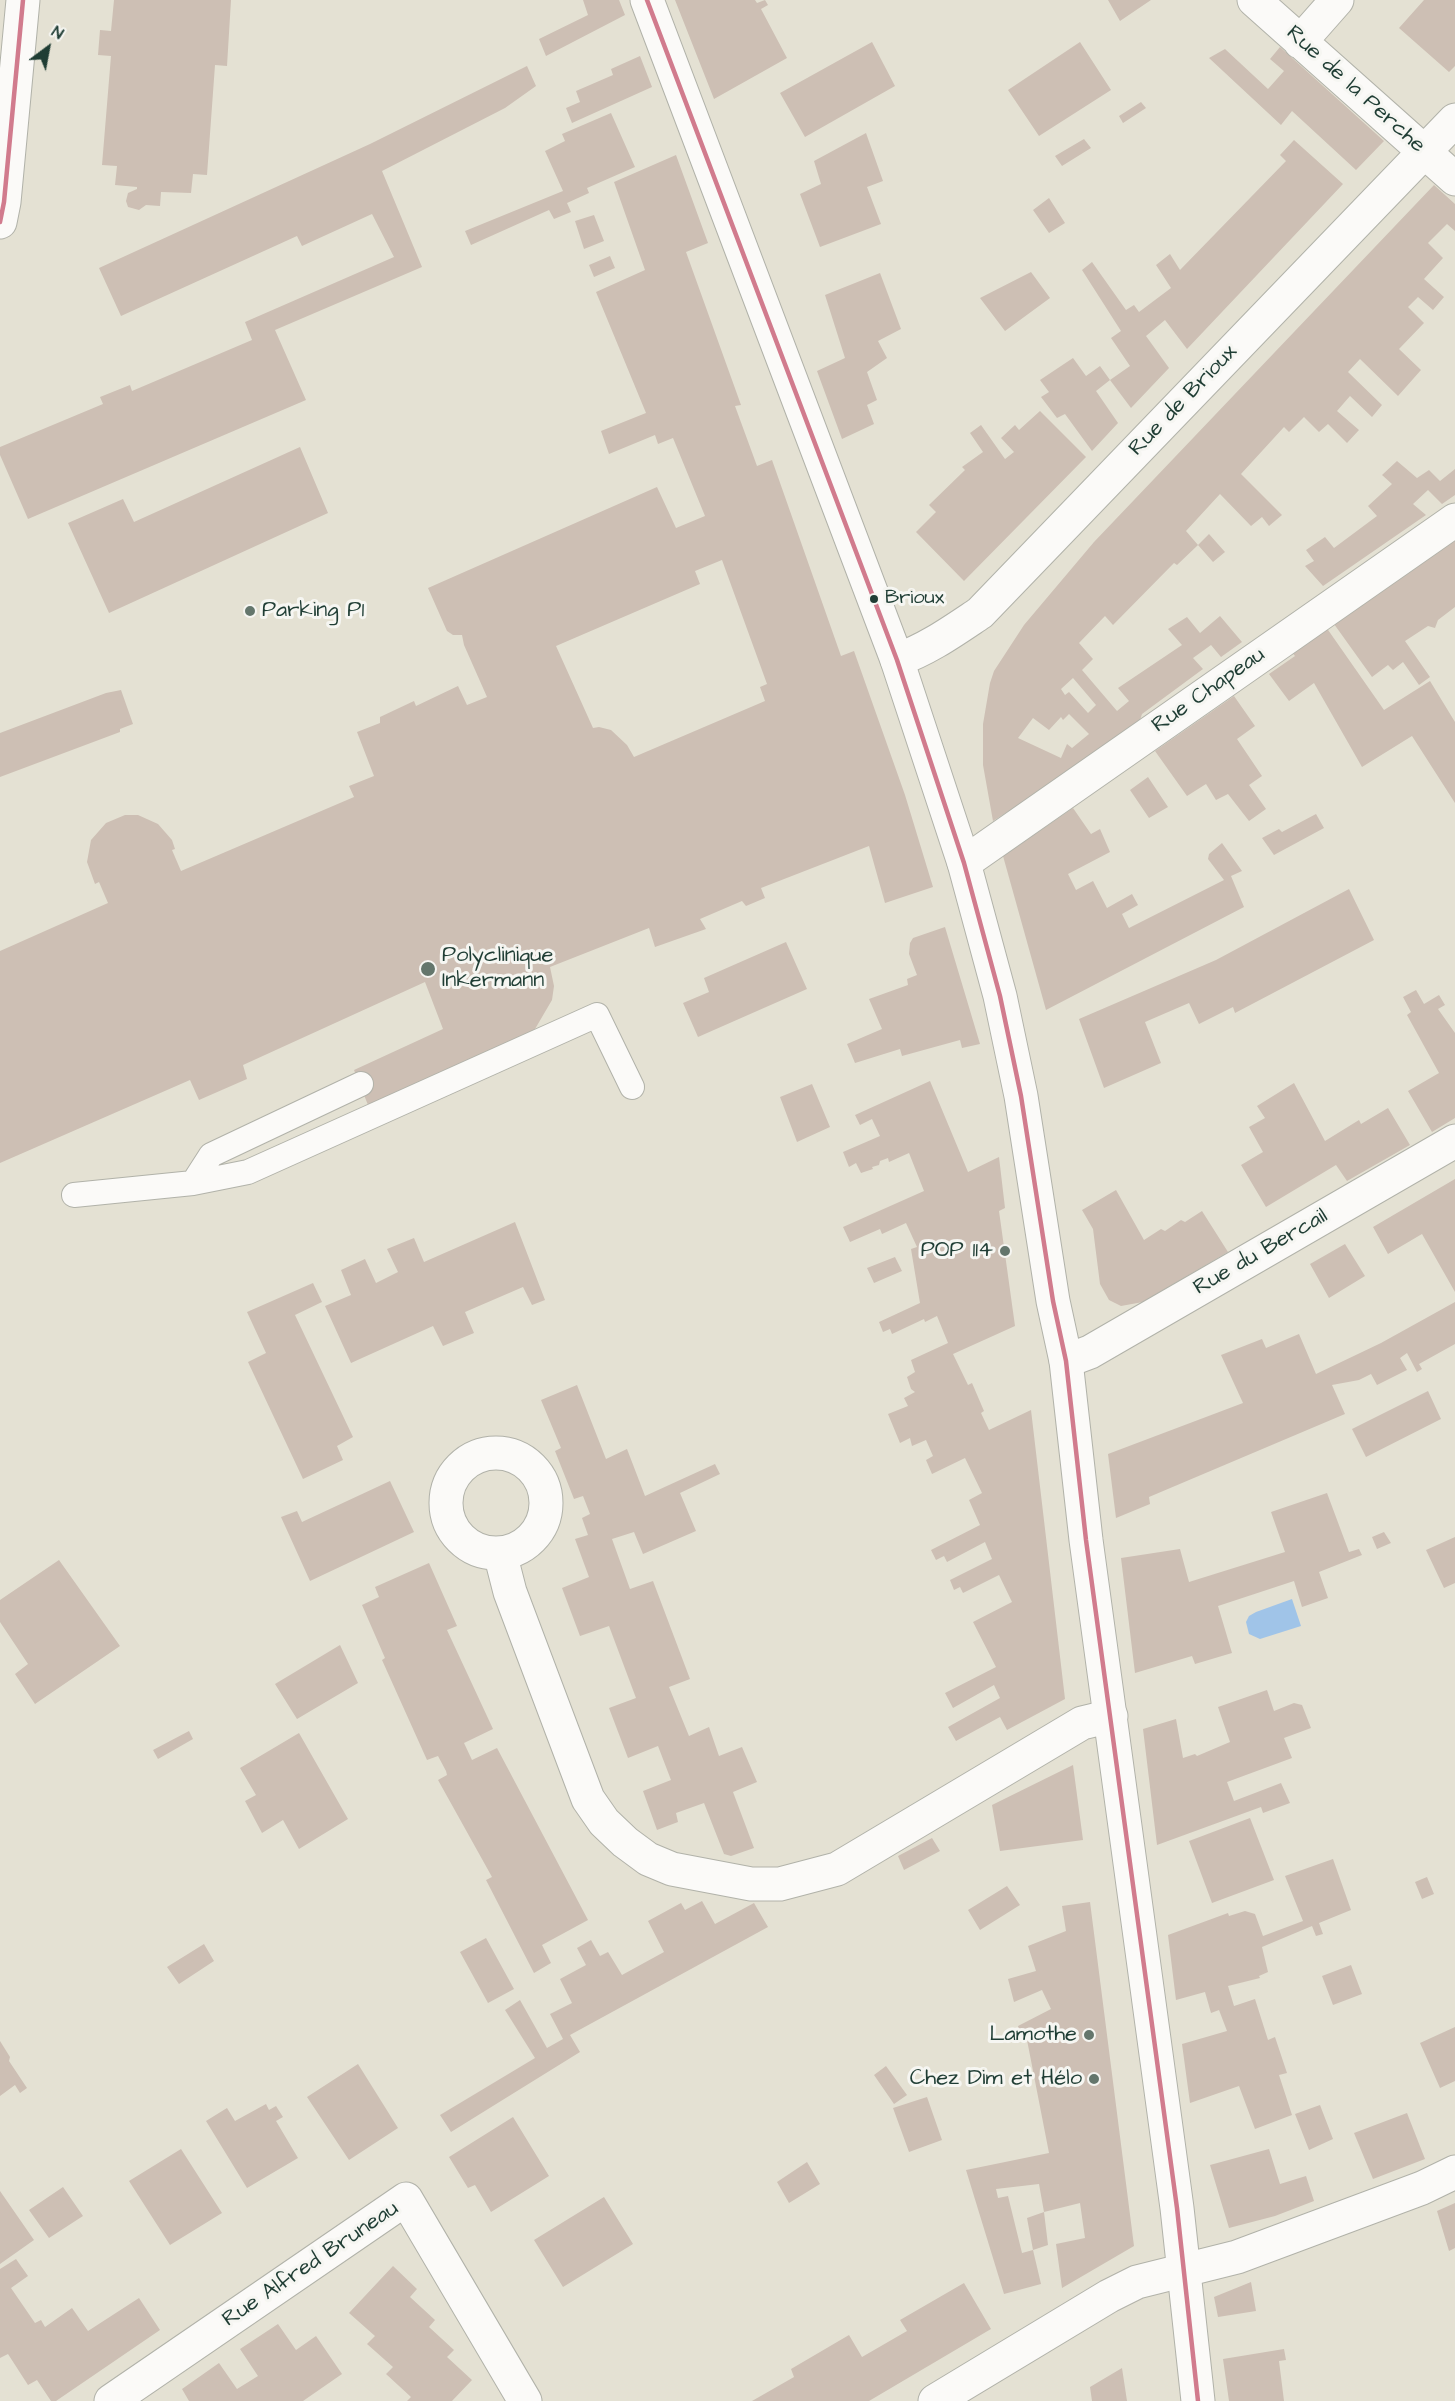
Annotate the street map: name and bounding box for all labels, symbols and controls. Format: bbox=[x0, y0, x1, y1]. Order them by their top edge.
north arrow bbox=[18, 18, 78, 78]
text: N bbox=[47, 21, 68, 45]
street label: Rue de la Perche bbox=[1280, 21, 1430, 159]
street label: Rue de Brioux bbox=[1124, 340, 1244, 462]
place label: Brioux bbox=[885, 587, 944, 611]
marker: Brioux bbox=[868, 593, 880, 605]
place label: Parking P1 bbox=[262, 598, 364, 624]
marker: Parking P1 bbox=[243, 604, 257, 618]
street label: Rue Chapeau bbox=[1147, 642, 1271, 740]
place label: Polyclinique Inkermann bbox=[442, 943, 553, 994]
marker: Polyclinique Inkermann bbox=[419, 960, 437, 978]
street label: Rue du Bercail bbox=[1189, 1204, 1333, 1302]
place label: POP 114 bbox=[921, 1238, 993, 1264]
marker: POP 114 bbox=[998, 1244, 1012, 1258]
place label: Lamothe bbox=[989, 2022, 1077, 2048]
marker: Lamothe bbox=[1082, 2028, 1096, 2042]
place label: Chez Dim et Hélo bbox=[910, 2066, 1082, 2092]
marker: Chez Dim et Hélo bbox=[1087, 2072, 1101, 2086]
street label: Rue Alfred Bruneau bbox=[218, 2196, 404, 2334]

